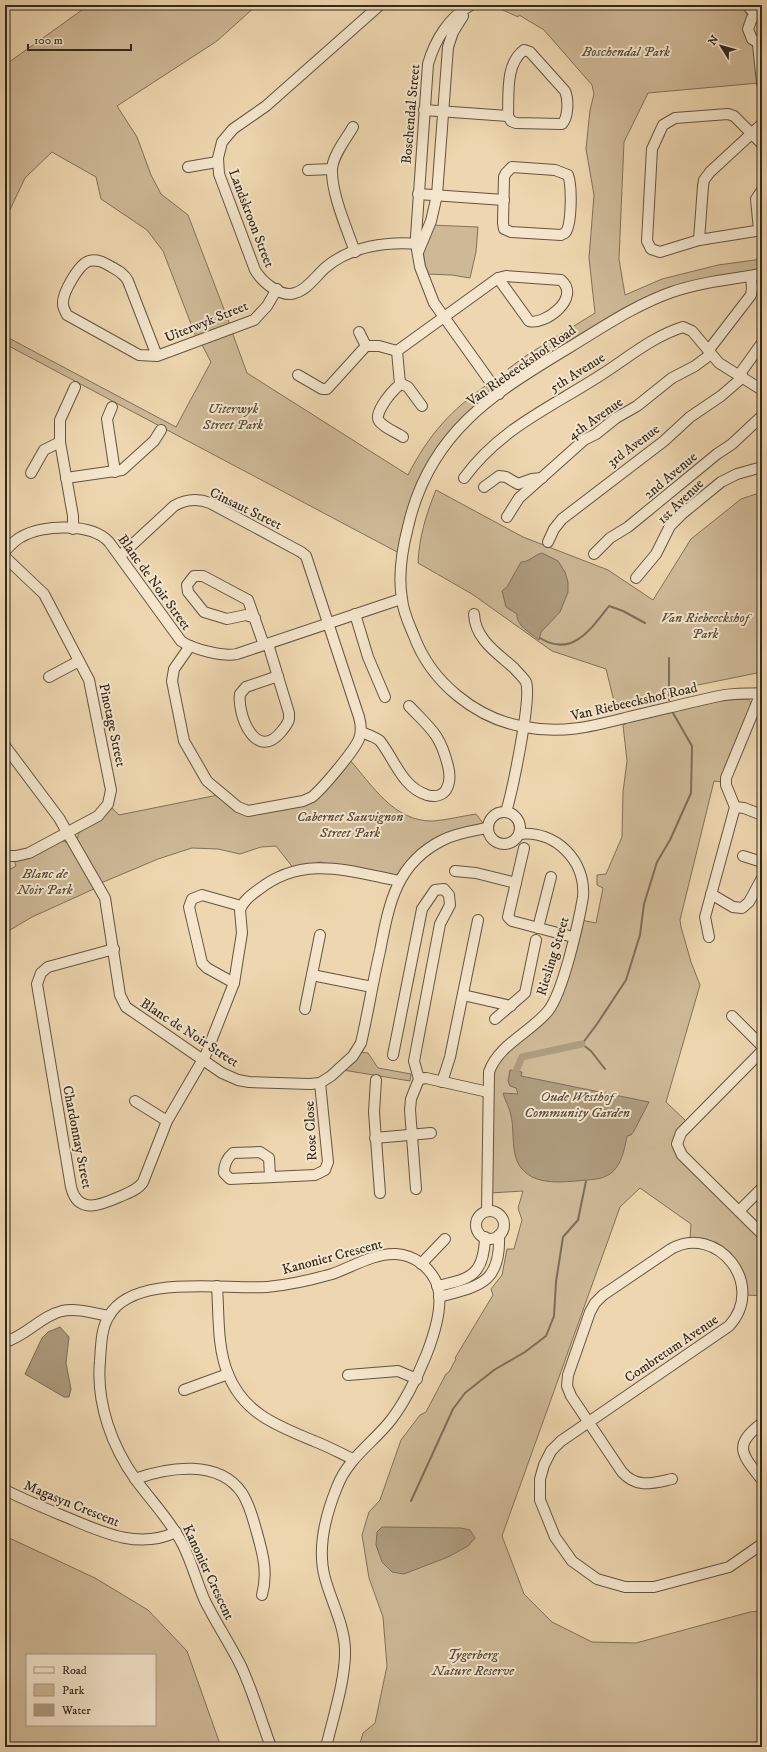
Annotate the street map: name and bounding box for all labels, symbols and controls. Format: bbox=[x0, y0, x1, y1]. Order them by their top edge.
scale bar bbox=[28, 26, 131, 52]
north arrow bbox=[701, 26, 741, 66]
text: 100 m bbox=[34, 33, 63, 48]
text: N bbox=[706, 33, 722, 48]
park label: Boschendal Park bbox=[581, 43, 670, 61]
street label: Boschendal Street bbox=[398, 63, 424, 165]
street label: Landskroon Street bbox=[224, 167, 278, 271]
street label: Uiterwyk Street bbox=[162, 297, 251, 347]
street label: Van Riebeeckshof Road bbox=[463, 321, 580, 411]
street label: 5th Avenue bbox=[546, 349, 609, 397]
street label: 4th Avenue bbox=[564, 393, 627, 444]
park label: Uiterwyk Street Park bbox=[202, 400, 263, 434]
street label: 3rd Avenue bbox=[604, 420, 663, 471]
street label: 2nd Avenue bbox=[640, 448, 701, 503]
street label: 1st Avenue bbox=[654, 475, 708, 528]
street label: Cinsaut Street bbox=[206, 484, 285, 534]
street label: Blanc de Noir Street bbox=[113, 531, 195, 634]
park label: Van Riebeeckshof Park bbox=[661, 609, 752, 643]
street label: Van Riebeeckshof Road bbox=[568, 679, 699, 726]
street label: Pinotage Street bbox=[94, 682, 130, 769]
park label: Cabernet Sauvignon Street Park bbox=[297, 808, 403, 842]
park label: Blanc de Noir Park bbox=[16, 865, 73, 899]
street label: Riesling Street bbox=[532, 914, 574, 998]
street label: Blanc de Noir Street bbox=[137, 994, 243, 1072]
street label: Chardonnay Street bbox=[58, 1084, 96, 1191]
park label: Oude Westhof Community Garden bbox=[524, 1088, 630, 1122]
street label: Rose Close bbox=[300, 1100, 322, 1162]
street label: Kanonier Crescent bbox=[280, 1235, 385, 1279]
street label: Combretum Avenue bbox=[621, 1311, 722, 1387]
street label: Magasyn Crescent bbox=[21, 1477, 123, 1531]
street label: Kanonier Crescent bbox=[178, 1522, 238, 1623]
park label: Tygerberg Nature Reserve bbox=[431, 1646, 515, 1680]
legend bbox=[26, 1654, 156, 1726]
text: Road bbox=[62, 1663, 87, 1678]
text: Park bbox=[62, 1683, 84, 1698]
text: Water bbox=[61, 1703, 91, 1718]

